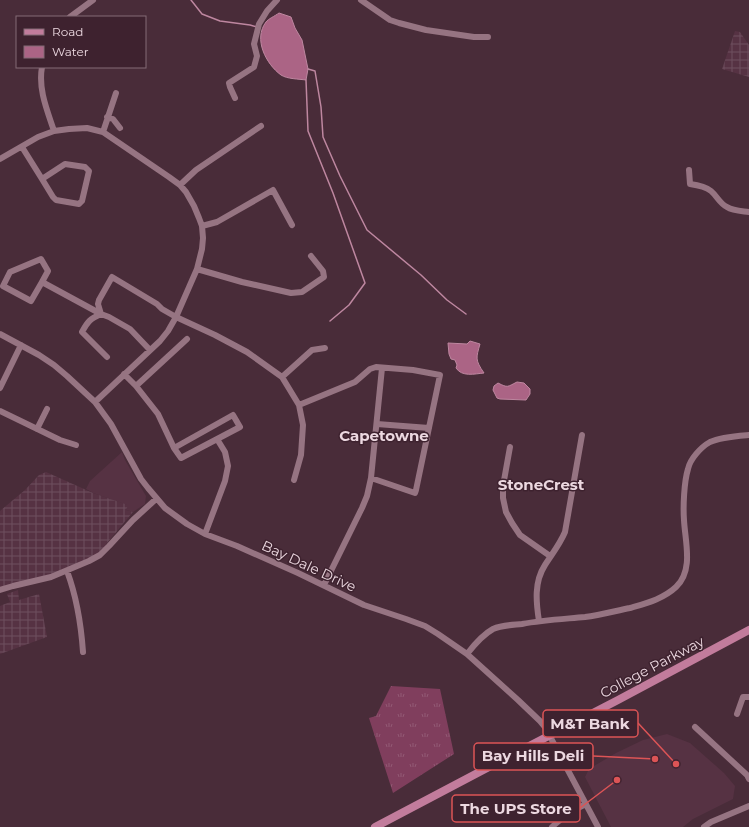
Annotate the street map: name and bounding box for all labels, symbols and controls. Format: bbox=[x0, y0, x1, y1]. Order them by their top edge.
legend bbox=[16, 16, 146, 68]
text: Road bbox=[52, 24, 83, 39]
text: Water bbox=[52, 44, 89, 59]
district label: Capetowne bbox=[339, 426, 429, 445]
district label: StoneCrest bbox=[498, 475, 585, 494]
street label: Bay Dale Drive bbox=[259, 536, 359, 596]
street label: College Parkway bbox=[597, 632, 707, 702]
callout: M&T Bank bbox=[543, 710, 638, 737]
text: M&T Bank bbox=[550, 714, 630, 733]
callout: Bay Hills Deli bbox=[474, 743, 593, 770]
text: Bay Hills Deli bbox=[482, 746, 584, 765]
callout: The UPS Store bbox=[452, 795, 580, 822]
text: The UPS Store bbox=[460, 799, 572, 818]

